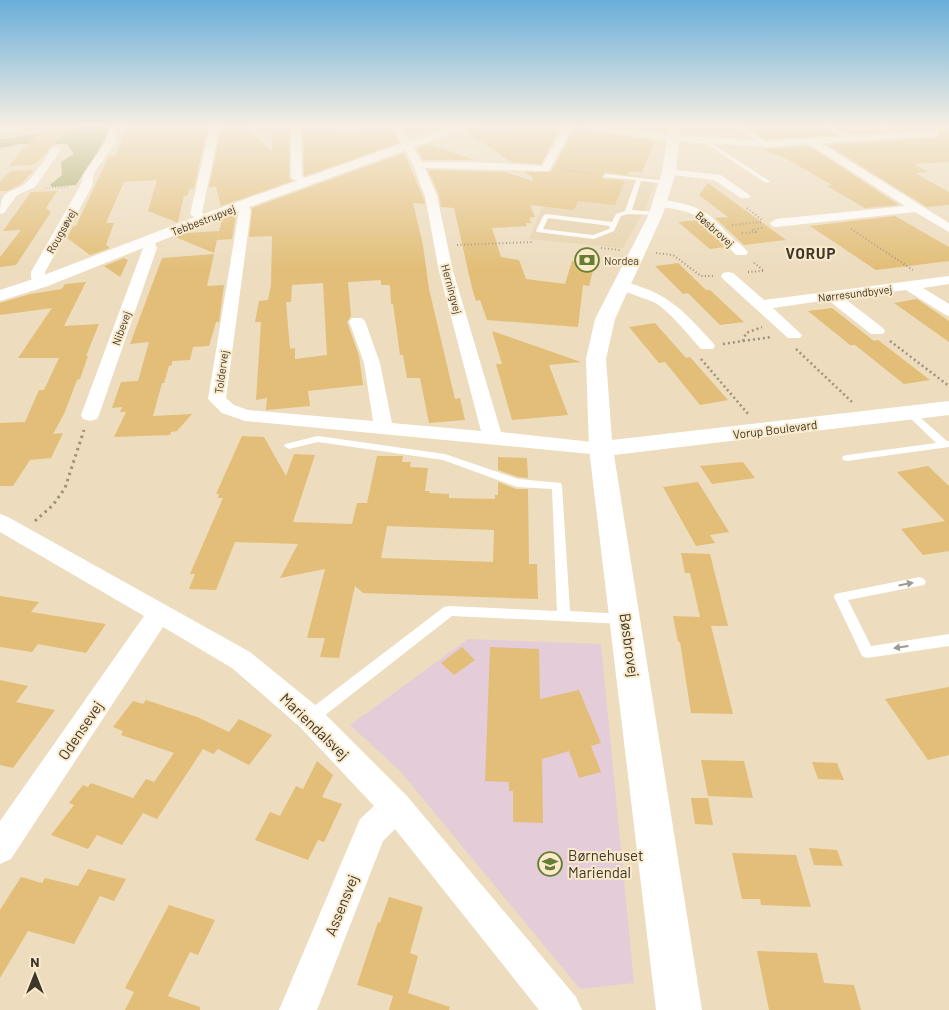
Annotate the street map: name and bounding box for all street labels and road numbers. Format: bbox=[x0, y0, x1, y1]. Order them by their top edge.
street label: Tebbestrupvej bbox=[169, 202, 237, 238]
street label: Rougsøvej bbox=[43, 206, 79, 256]
street label: Bøsbrovej bbox=[693, 208, 737, 250]
street label: Herningvej bbox=[439, 263, 465, 315]
street label: Nørresundbyvej bbox=[817, 282, 893, 304]
street label: Nibevej bbox=[109, 309, 133, 347]
street label: Toldervej bbox=[212, 349, 230, 395]
street label: Vorup Boulevard bbox=[732, 417, 818, 441]
street label: Bøsbrovej bbox=[617, 612, 643, 678]
street label: Mariendalsvej bbox=[277, 689, 353, 763]
street label: Odensevej bbox=[54, 697, 106, 763]
street label: Assensvej bbox=[321, 872, 361, 938]

